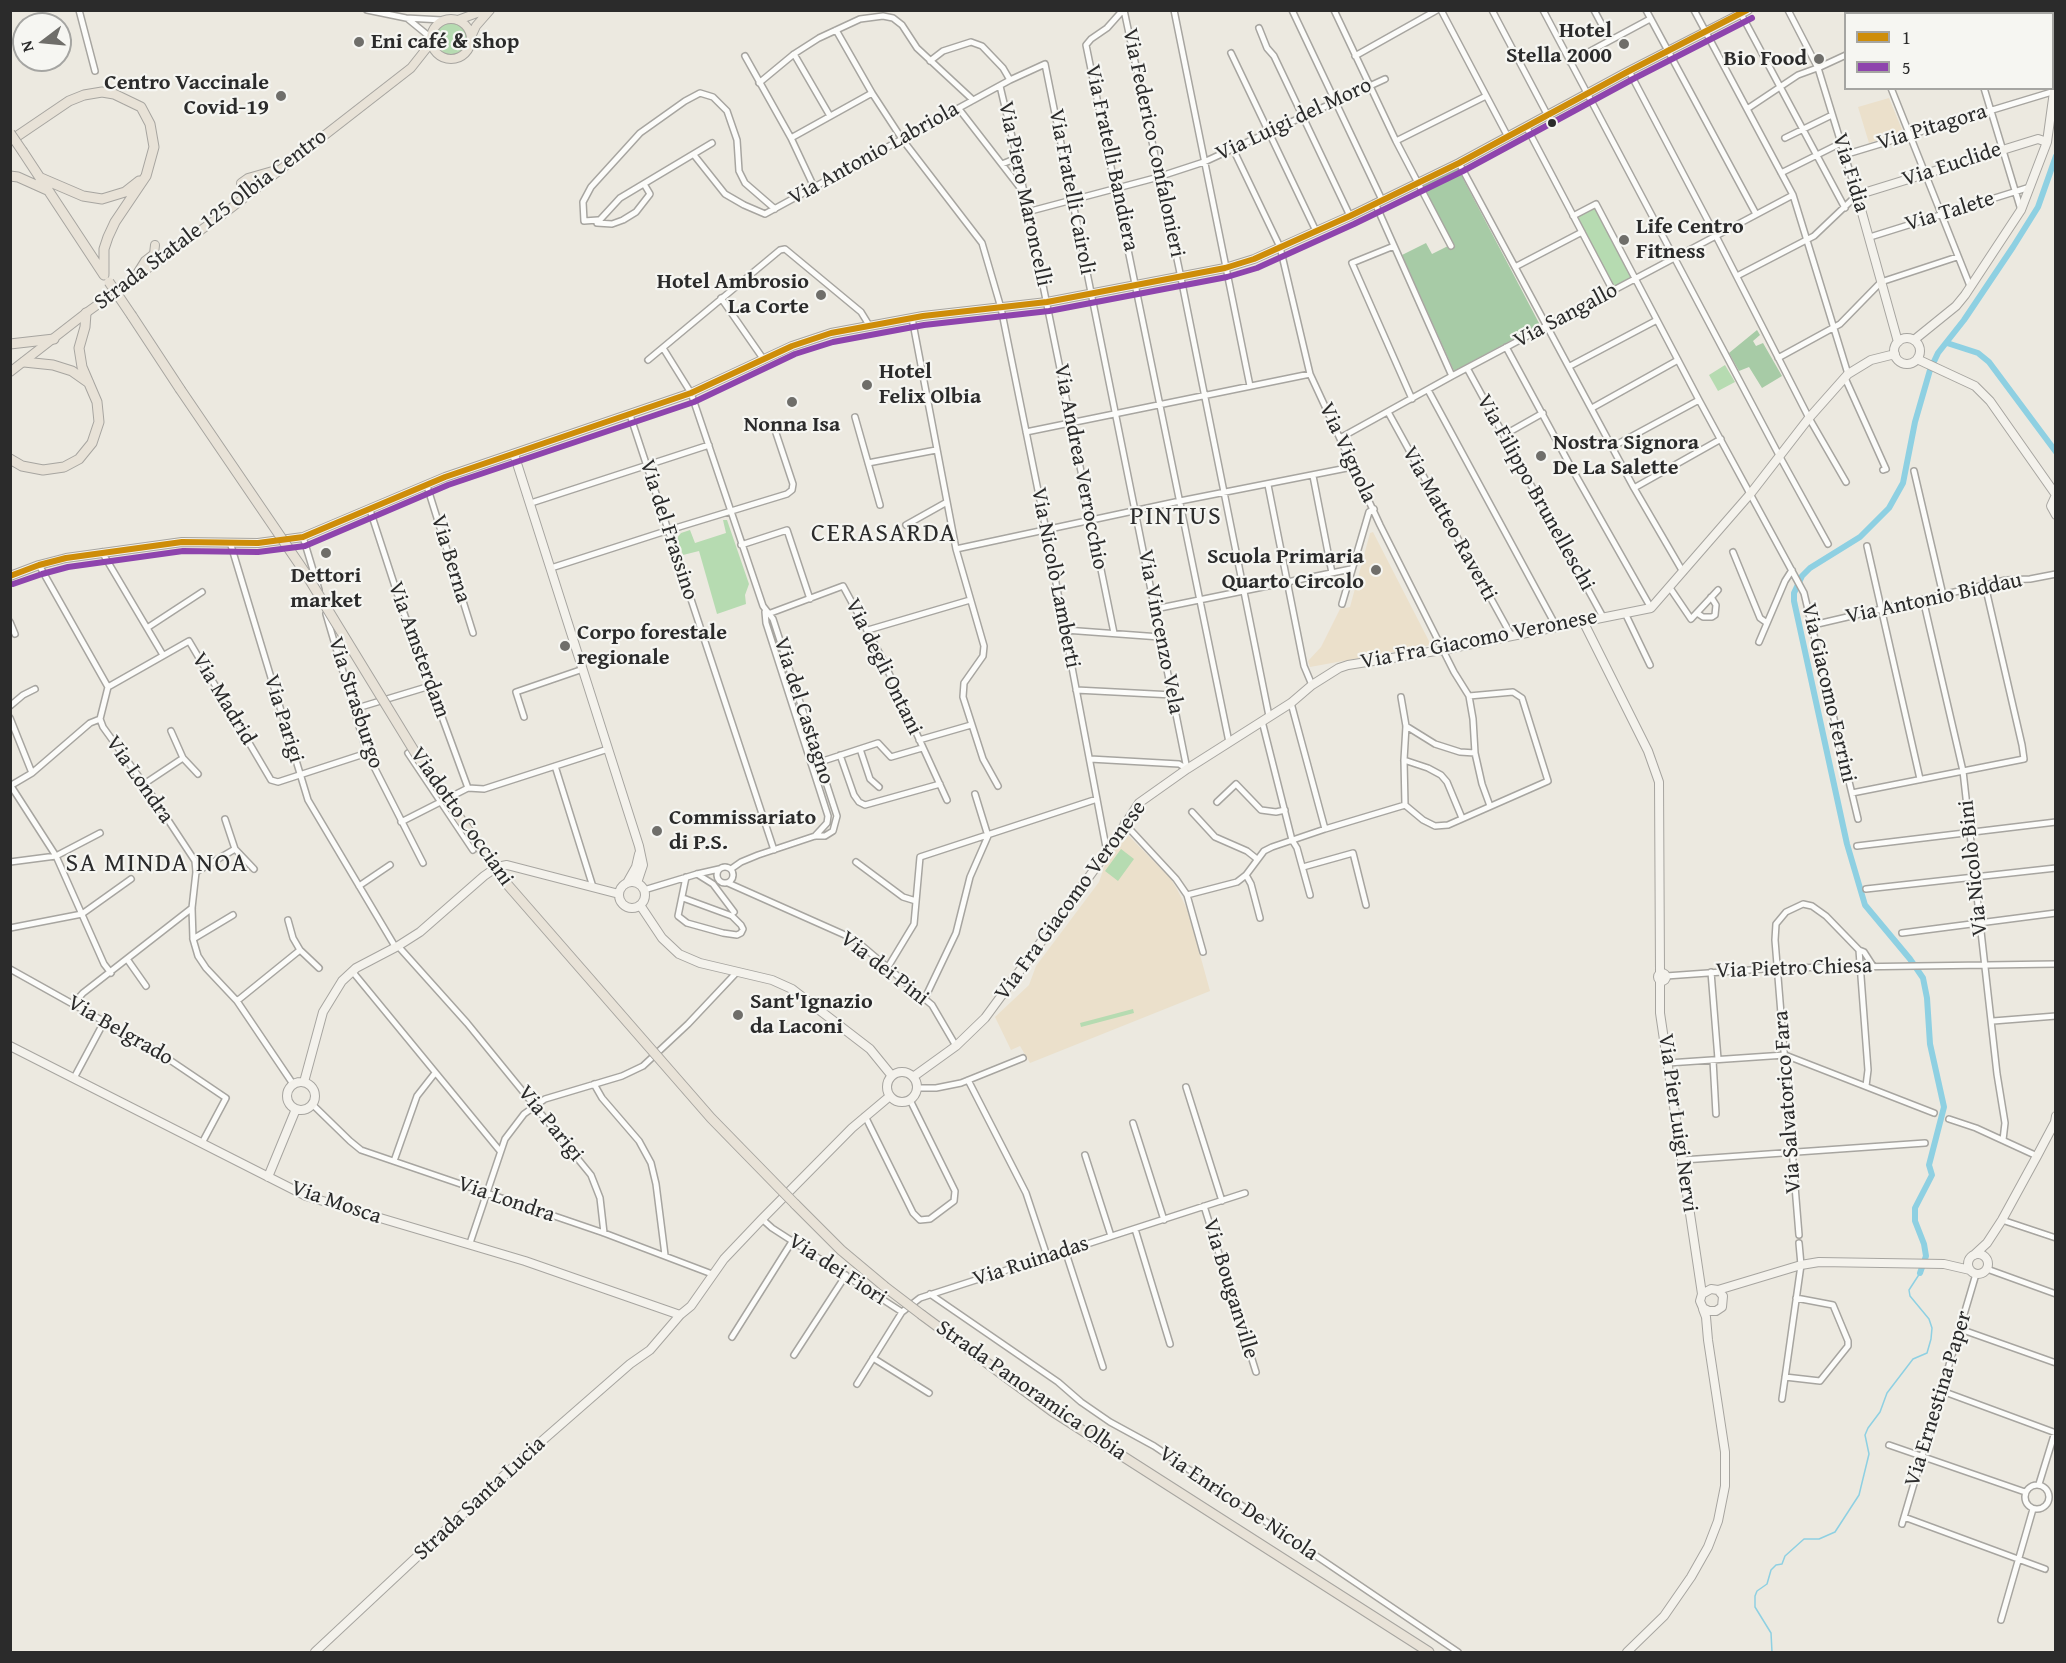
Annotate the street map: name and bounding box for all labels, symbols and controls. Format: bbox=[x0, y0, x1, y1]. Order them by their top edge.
north arrow bbox=[12, 12, 72, 72]
legend bbox=[1844, 12, 2054, 90]
place label: Hotel Stella 2000 bbox=[1506, 18, 1612, 70]
text: 1 bbox=[1902, 24, 1911, 51]
street label: Via Federico Confalonieri bbox=[1116, 26, 1190, 260]
place label: Eni café & shop bbox=[371, 29, 519, 55]
marker: Eni café & shop bbox=[352, 35, 366, 49]
marker: Hotel Stella 2000 bbox=[1617, 37, 1631, 51]
text: N bbox=[14, 38, 40, 55]
place label: Bio Food bbox=[1723, 46, 1807, 72]
marker: Bio Food bbox=[1812, 52, 1826, 66]
text: 5 bbox=[1902, 54, 1911, 81]
street label: Via Fratelli Bandiera bbox=[1078, 62, 1144, 254]
place label: Centro Vaccinale Covid-19 bbox=[104, 70, 269, 122]
street label: Via Luigi del Moro bbox=[1212, 72, 1376, 168]
marker: Centro Vaccinale Covid-19 bbox=[274, 89, 288, 103]
street label: Via Antonio Labriola bbox=[784, 96, 964, 212]
street label: Via Piero Maroncelli bbox=[992, 99, 1056, 289]
street label: Via Pitagora bbox=[1874, 99, 1990, 157]
street label: Via Fratelli Cairoli bbox=[1042, 107, 1100, 277]
unlabelled marker bbox=[1546, 117, 1558, 129]
street label: Strada Statale 125 Olbia Centro bbox=[89, 124, 333, 316]
street label: Via Fidia bbox=[1826, 130, 1874, 216]
street label: Via Euclide bbox=[1899, 137, 2005, 193]
street label: Via Talete bbox=[1902, 186, 1998, 238]
place label: Life Centro Fitness bbox=[1636, 214, 1744, 266]
marker: Life Centro Fitness bbox=[1617, 233, 1631, 247]
place label: Hotel Ambrosio La Corte bbox=[657, 269, 809, 320]
street label: Via Sangallo bbox=[1509, 278, 1623, 354]
marker: Hotel Ambrosio La Corte bbox=[814, 288, 828, 302]
place label: Hotel Felix Olbia bbox=[879, 359, 981, 410]
street label: Via Andrea Verrocchio bbox=[1047, 362, 1113, 572]
marker: Hotel Felix Olbia bbox=[860, 378, 874, 392]
street label: Via Filippo Brunelleschi bbox=[1470, 390, 1600, 596]
marker: Nonna Isa bbox=[785, 395, 799, 409]
street label: Via Vignola bbox=[1312, 399, 1382, 507]
place label: Nonna Isa bbox=[744, 412, 840, 438]
place label: Nostra Signora De La Salette bbox=[1553, 430, 1699, 482]
street label: Via Matteo Raverti bbox=[1396, 442, 1502, 606]
marker: Nostra Signora De La Salette bbox=[1534, 449, 1548, 463]
street label: Via del Frassino bbox=[633, 456, 703, 604]
street label: Via Nicolò Lamberti bbox=[1025, 485, 1085, 671]
district label: PINTUS bbox=[1130, 501, 1222, 533]
street label: Via Berna bbox=[424, 512, 476, 606]
district label: CERASARDA bbox=[811, 518, 957, 550]
place label: Scuola Primaria Quarto Circolo bbox=[1207, 544, 1364, 596]
marker: Dettori market bbox=[319, 546, 333, 560]
street label: Via Vincenzo Vela bbox=[1131, 548, 1189, 716]
place label: Dettori market bbox=[290, 563, 362, 614]
marker: Scuola Primaria Quarto Circolo bbox=[1369, 563, 1383, 577]
street label: Via Antonio Biddau bbox=[1843, 567, 2025, 631]
street label: Via Amsterdam bbox=[381, 578, 455, 722]
street label: Via degli Ontani bbox=[839, 595, 927, 739]
street label: Via Giacomo Ferrini bbox=[1795, 601, 1861, 785]
street label: Via Fra Giacomo Veronese bbox=[1359, 604, 1599, 676]
place label: Corpo forestale regionale bbox=[577, 620, 727, 672]
street label: Via Strasburgo bbox=[321, 634, 389, 772]
street label: Via del Castagno bbox=[767, 634, 839, 788]
marker: Corpo forestale regionale bbox=[558, 639, 572, 653]
street label: Via Madrid bbox=[185, 648, 261, 750]
street label: Via Parigi bbox=[257, 672, 309, 766]
street label: Via Londra bbox=[99, 731, 179, 829]
street label: Viadotto Cocciani bbox=[403, 743, 519, 891]
street label: Via Fra Giacomo Veronese bbox=[990, 796, 1152, 1006]
street label: Via Nicolò Bini bbox=[1954, 799, 1994, 937]
place label: Commissariato di P.S. bbox=[669, 805, 816, 856]
marker: Commissariato di P.S. bbox=[650, 824, 664, 838]
district label: SA MINDA NOA bbox=[66, 848, 248, 880]
street label: Via dei Pini bbox=[834, 926, 934, 1012]
street label: Via Pietro Chiesa bbox=[1715, 953, 1873, 985]
place label: Sant'Ignazio da Laconi bbox=[750, 989, 873, 1040]
street label: Via Belgrado bbox=[62, 990, 178, 1072]
marker: Sant'Ignazio da Laconi bbox=[731, 1008, 745, 1022]
street label: Via Salvatorico Fara bbox=[1768, 1009, 1808, 1195]
street label: Via Pier Luigi Nervi bbox=[1651, 1032, 1703, 1214]
street label: Via Parigi bbox=[511, 1081, 589, 1167]
street label: Via Londra bbox=[454, 1171, 558, 1229]
street label: Via Mosca bbox=[287, 1175, 385, 1231]
street label: Via Bouganville bbox=[1196, 1216, 1264, 1362]
street label: Via dei Fiori bbox=[783, 1228, 891, 1312]
street label: Via Ruinadas bbox=[970, 1231, 1092, 1293]
street label: Via Ernestina Paper bbox=[1900, 1308, 1978, 1490]
street label: Strada Panoramica Olbia bbox=[931, 1315, 1131, 1467]
street label: Strada Santa Lucia bbox=[409, 1431, 551, 1567]
street label: Via Enrico De Nicola bbox=[1153, 1441, 1323, 1567]

